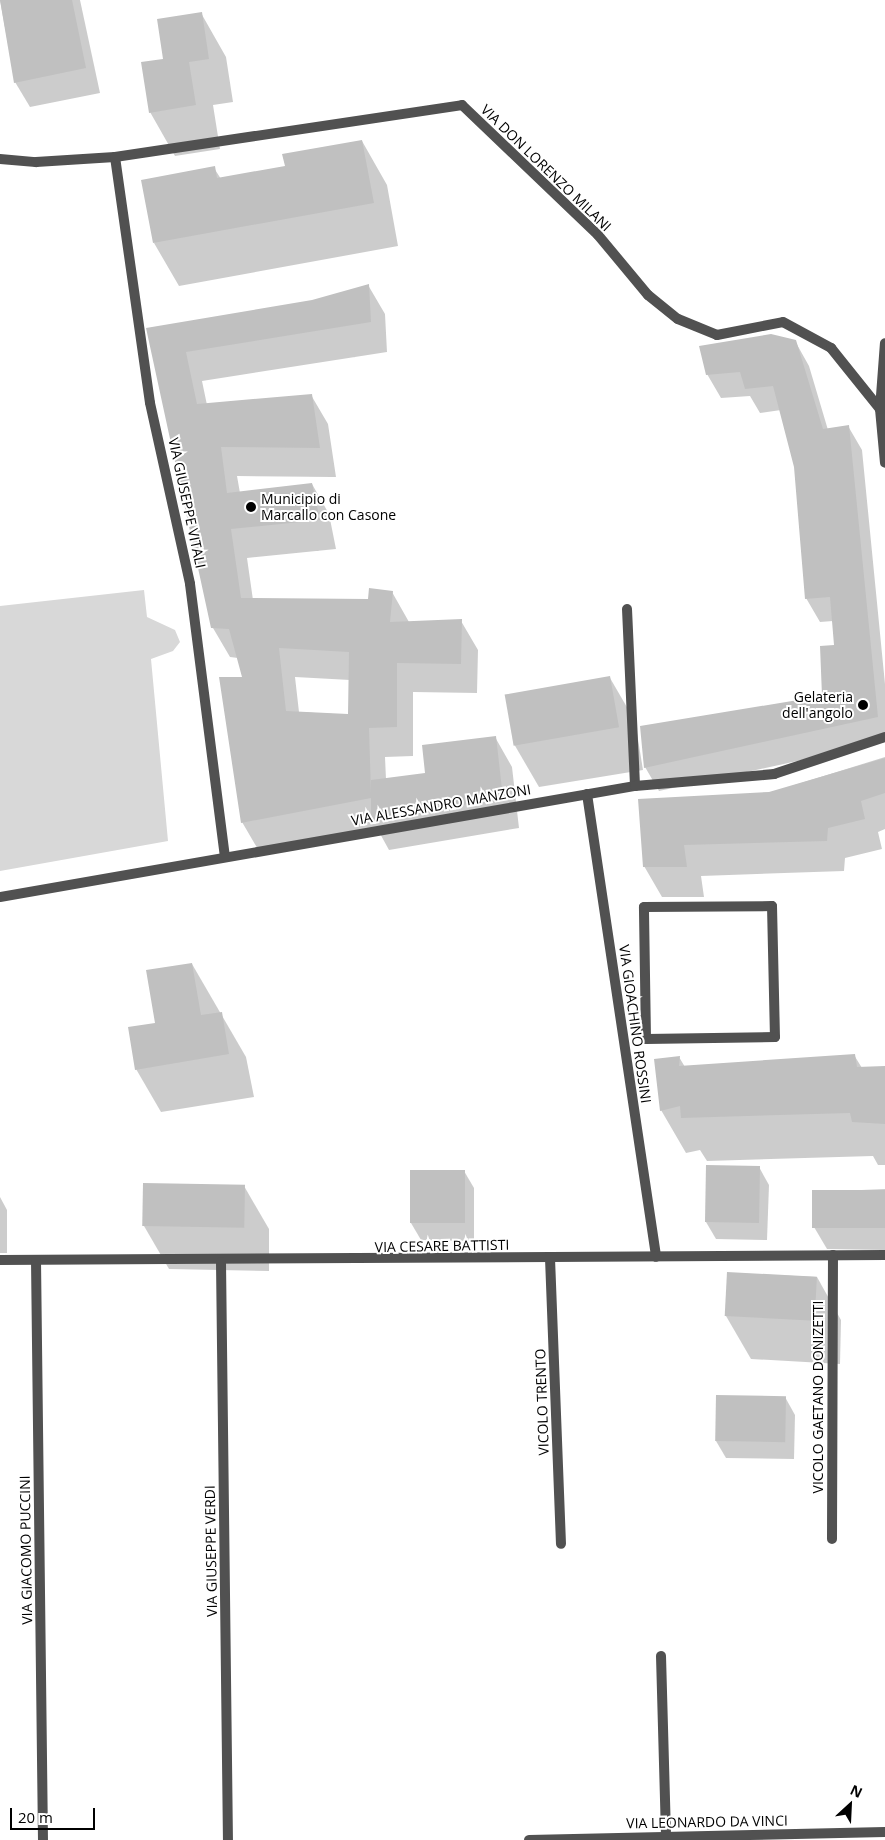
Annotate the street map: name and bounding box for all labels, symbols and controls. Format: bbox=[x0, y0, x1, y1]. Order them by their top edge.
street label: VIA DON LORENZO MILANI bbox=[477, 101, 615, 235]
street label: VIA GIUSEPPE VITALI bbox=[165, 436, 209, 570]
place label: Municipio di Marcallo con Casone bbox=[261, 491, 396, 524]
marker: Municipio di Marcallo con Casone bbox=[245, 501, 257, 513]
place label: Gelateria dell'angolo bbox=[782, 689, 853, 722]
marker: Gelateria dell'angolo bbox=[857, 699, 869, 711]
street label: VIA ALESSANDRO MANZONI bbox=[350, 781, 532, 829]
street label: VIA GIOACHINO ROSSINI bbox=[616, 944, 654, 1104]
street label: VIA CESARE BATTISTI bbox=[375, 1236, 509, 1256]
street label: VICOLO GAETANO DONIZETTI bbox=[810, 1301, 826, 1493]
street label: VICOLO TRENTO bbox=[532, 1348, 552, 1456]
street label: VIA GIACOMO PUCCINI bbox=[16, 1475, 36, 1625]
street label: VIA GIUSEPPE VERDI bbox=[201, 1485, 221, 1617]
north arrow bbox=[825, 1780, 875, 1830]
text: N bbox=[847, 1780, 866, 1802]
scale bar bbox=[12, 1798, 98, 1830]
text: 20 m bbox=[18, 1807, 53, 1827]
street label: VIA LEONARDO DA VINCI bbox=[626, 1812, 788, 1832]

